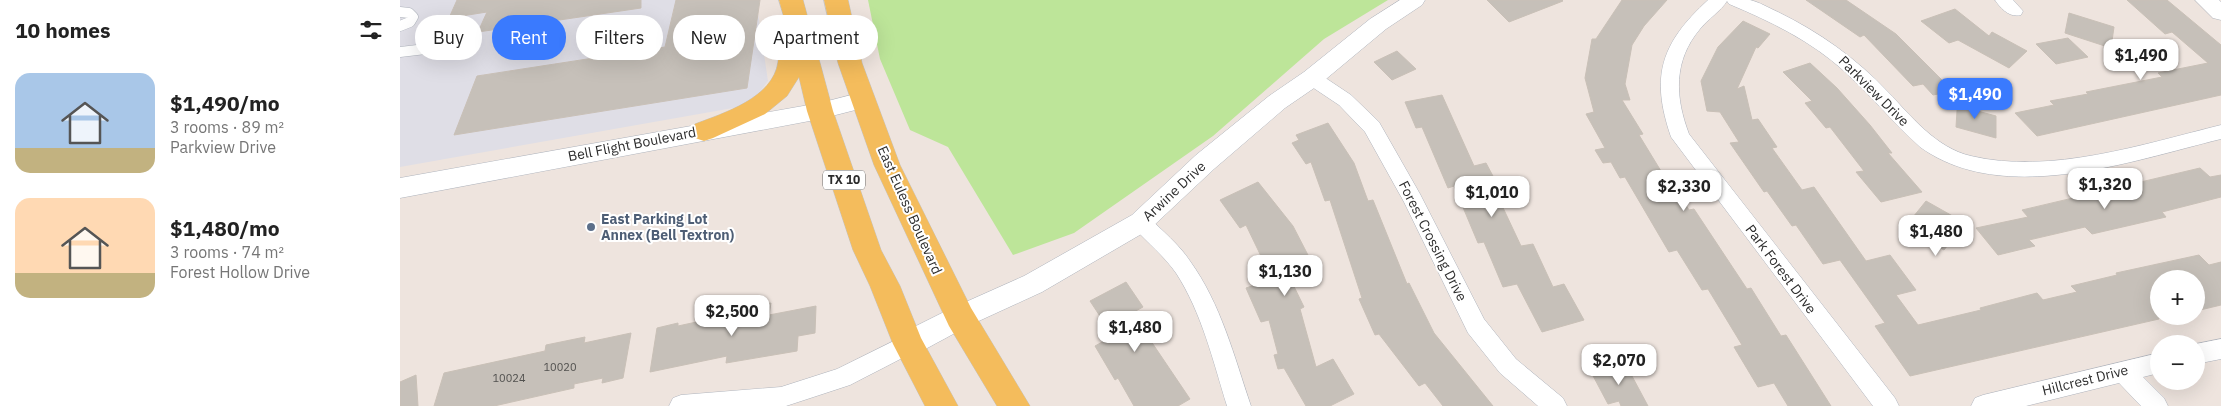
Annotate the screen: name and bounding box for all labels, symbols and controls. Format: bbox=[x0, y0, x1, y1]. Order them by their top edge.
chip: Buy bbox=[415, 15, 482, 60]
chip: Rent bbox=[492, 15, 566, 60]
chip: Filters bbox=[576, 15, 663, 60]
chip: New bbox=[673, 15, 745, 60]
chip: Apartment bbox=[755, 15, 878, 60]
text: 10 homes bbox=[15, 16, 111, 44]
icon: filters bbox=[357, 16, 385, 44]
pin: $1,490 bbox=[2100, 38, 2182, 81]
text: $1,490 bbox=[2115, 45, 2167, 65]
street label: Parkview Drive bbox=[1835, 52, 1913, 130]
pin: $1,490 bbox=[1934, 78, 2016, 120]
text: $1,490 bbox=[1949, 84, 2001, 104]
text: $1,490/mo bbox=[170, 89, 280, 117]
icon: home bbox=[55, 93, 115, 153]
text: 3 rooms · 89 m² bbox=[170, 117, 284, 137]
street label: Bell Flight Boulevard bbox=[566, 123, 698, 165]
text: Parkview Drive bbox=[170, 137, 276, 157]
street label: East Euless Boulevard bbox=[874, 143, 946, 277]
street label: Arwine Drive bbox=[1139, 157, 1210, 225]
pin: $1,320 bbox=[2064, 168, 2146, 210]
road number: TX 10 bbox=[823, 170, 865, 190]
pin: $2,330 bbox=[1643, 170, 1725, 212]
text: $1,320 bbox=[2079, 174, 2131, 194]
pin: $1,010 bbox=[1451, 176, 1533, 218]
text: $2,330 bbox=[1658, 176, 1710, 196]
street label: Forest Crossing Drive bbox=[1395, 178, 1471, 305]
text: $1,010 bbox=[1466, 182, 1518, 202]
place label: East Parking Lot Annex (Bell Textron) bbox=[601, 210, 735, 244]
text: $1,480/mo bbox=[170, 214, 280, 242]
pin: $1,480 bbox=[1895, 214, 1977, 257]
icon: home bbox=[55, 218, 115, 278]
marker: East Parking Lot Annex (Bell Textron) bbox=[585, 221, 597, 233]
street label: Park Forest Drive bbox=[1742, 221, 1821, 317]
text: $1,480 bbox=[1910, 221, 1962, 241]
text: 3 rooms · 74 m² bbox=[170, 242, 284, 262]
pin: $1,130 bbox=[1244, 254, 1326, 297]
text: $1,130 bbox=[1259, 261, 1311, 281]
text: Forest Hollow Drive bbox=[170, 262, 310, 282]
map controls bbox=[2150, 270, 2205, 390]
button: + bbox=[2150, 270, 2205, 325]
pin: $2,500 bbox=[691, 294, 773, 337]
text: $2,500 bbox=[706, 301, 758, 321]
pin: $1,480 bbox=[1094, 310, 1176, 353]
text: $1,480 bbox=[1109, 317, 1161, 337]
button: − bbox=[2150, 335, 2205, 390]
pin: $2,070 bbox=[1578, 344, 1660, 386]
text: $2,070 bbox=[1593, 350, 1645, 370]
house number: 10020 bbox=[544, 360, 577, 374]
street label: Hillcrest Drive bbox=[2040, 361, 2130, 399]
house number: 10024 bbox=[493, 371, 526, 385]

